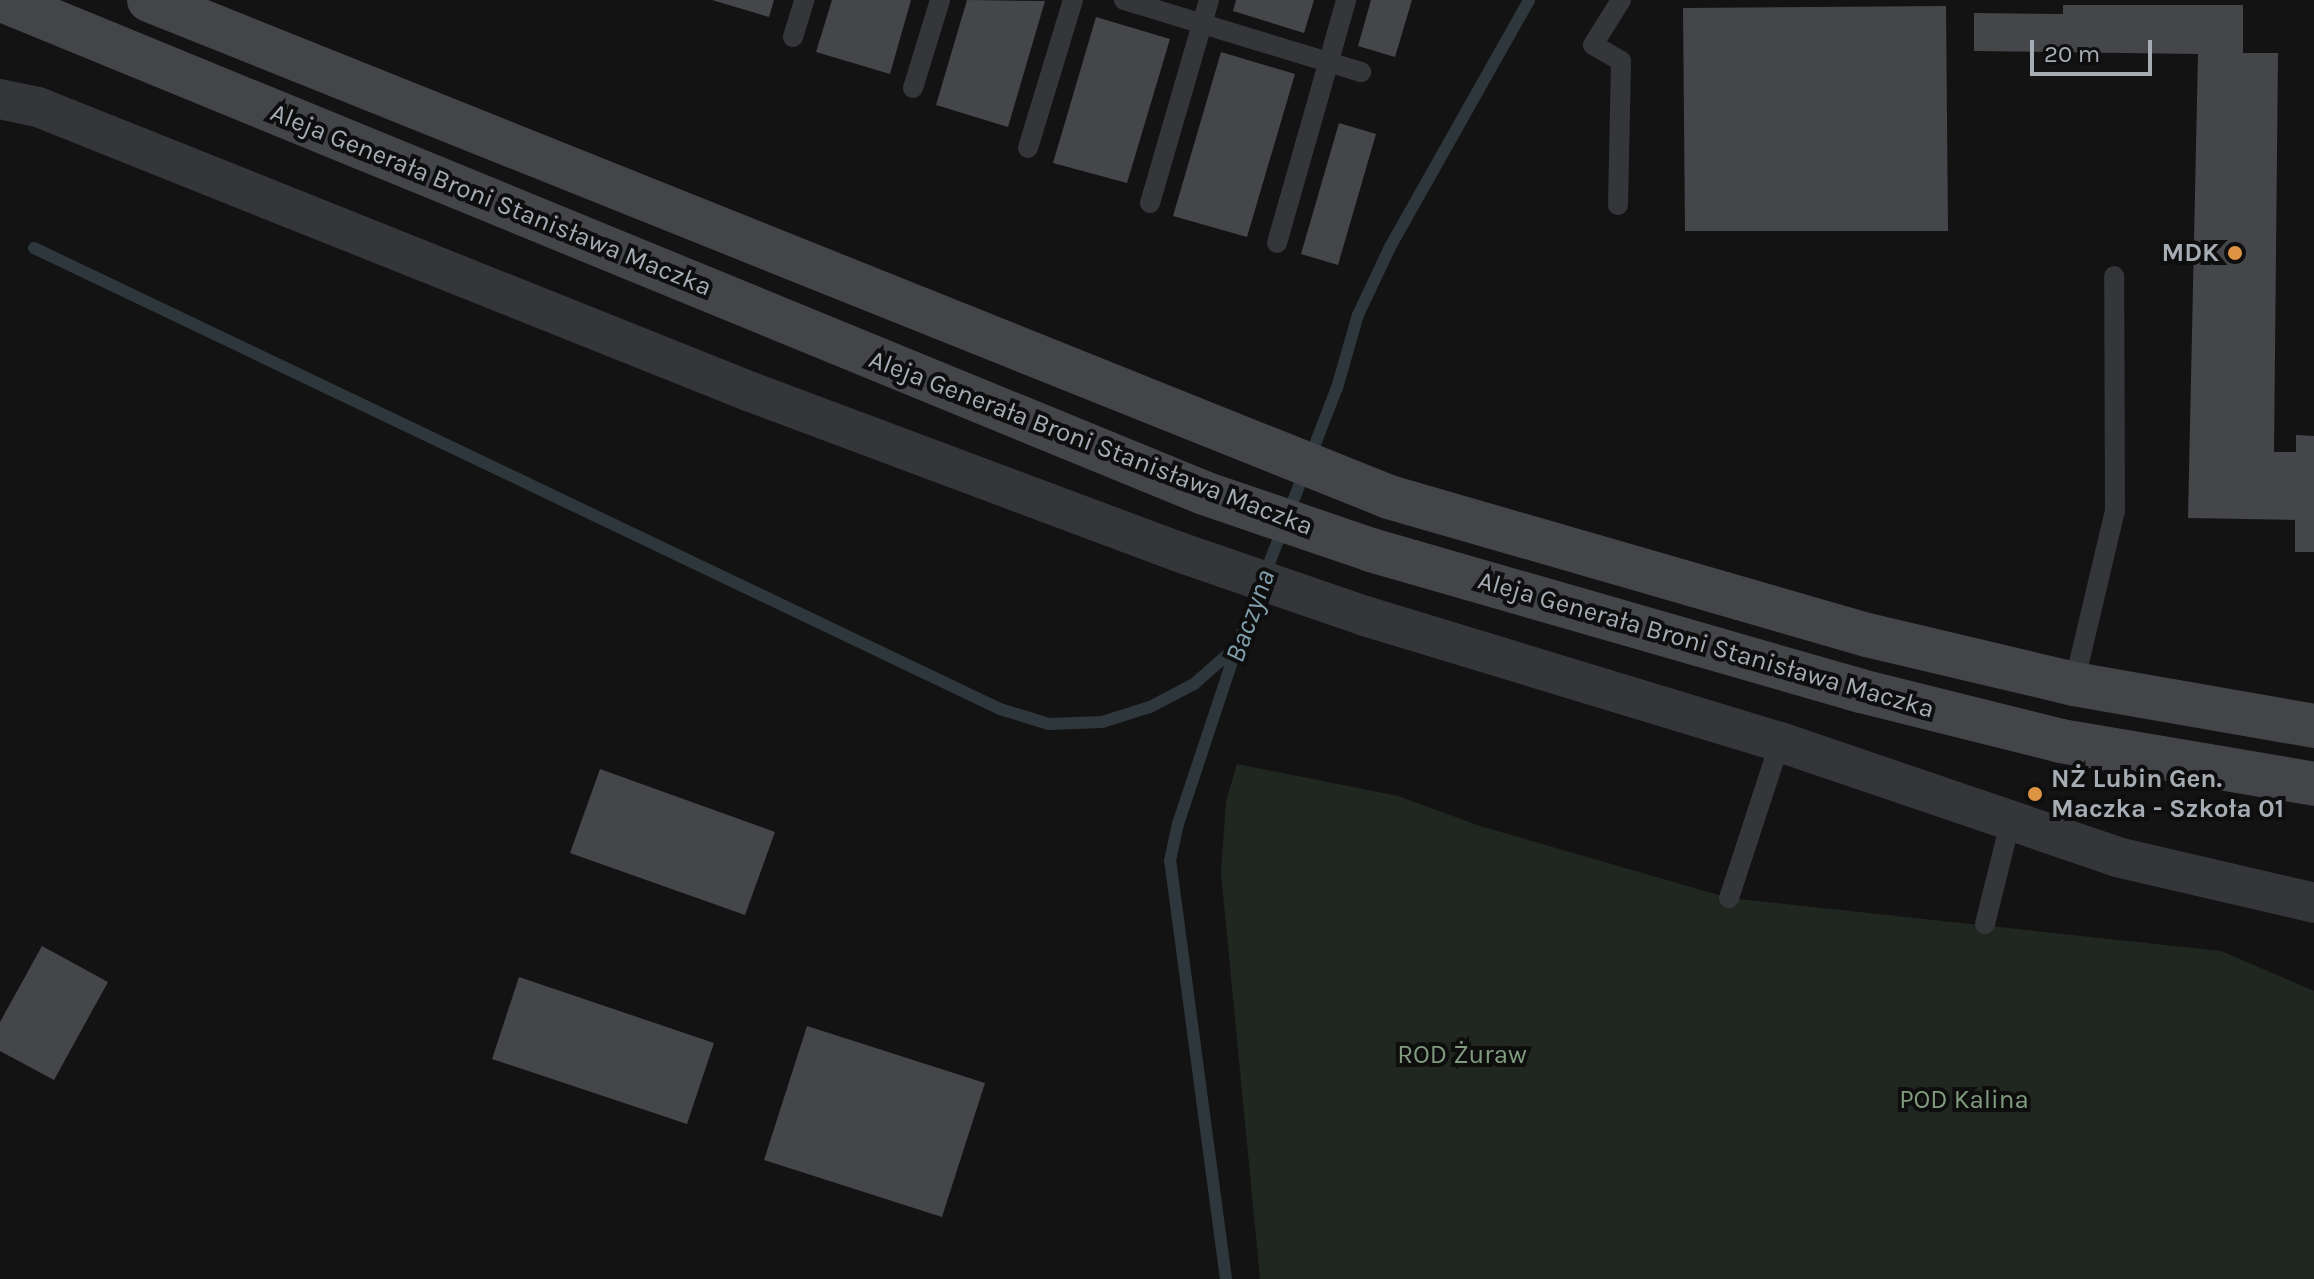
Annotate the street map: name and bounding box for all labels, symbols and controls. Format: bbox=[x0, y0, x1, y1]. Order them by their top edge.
scale bar bbox=[2034, 24, 2156, 74]
text: 20 m bbox=[2044, 40, 2100, 68]
street label: Aleja Generała Broni Stanisława Maczka bbox=[266, 97, 716, 303]
place label: MDK bbox=[2161, 237, 2219, 269]
marker: MDK bbox=[2226, 244, 2244, 262]
street label: Aleja Generała Broni Stanisława Maczka bbox=[865, 344, 1317, 542]
water label: Baczyna bbox=[1218, 565, 1282, 667]
street label: Aleja Generała Broni Stanisława Maczka bbox=[1474, 565, 1938, 725]
place label: NŻ Lubin Gen. Maczka - Szkoła 01 bbox=[2051, 763, 2284, 824]
marker: NŻ Lubin Gen. Maczka - Szkoła 01 bbox=[2026, 785, 2044, 803]
park label: ROD Żuraw bbox=[1397, 1039, 1527, 1071]
park label: POD Kalina bbox=[1899, 1084, 2029, 1116]

